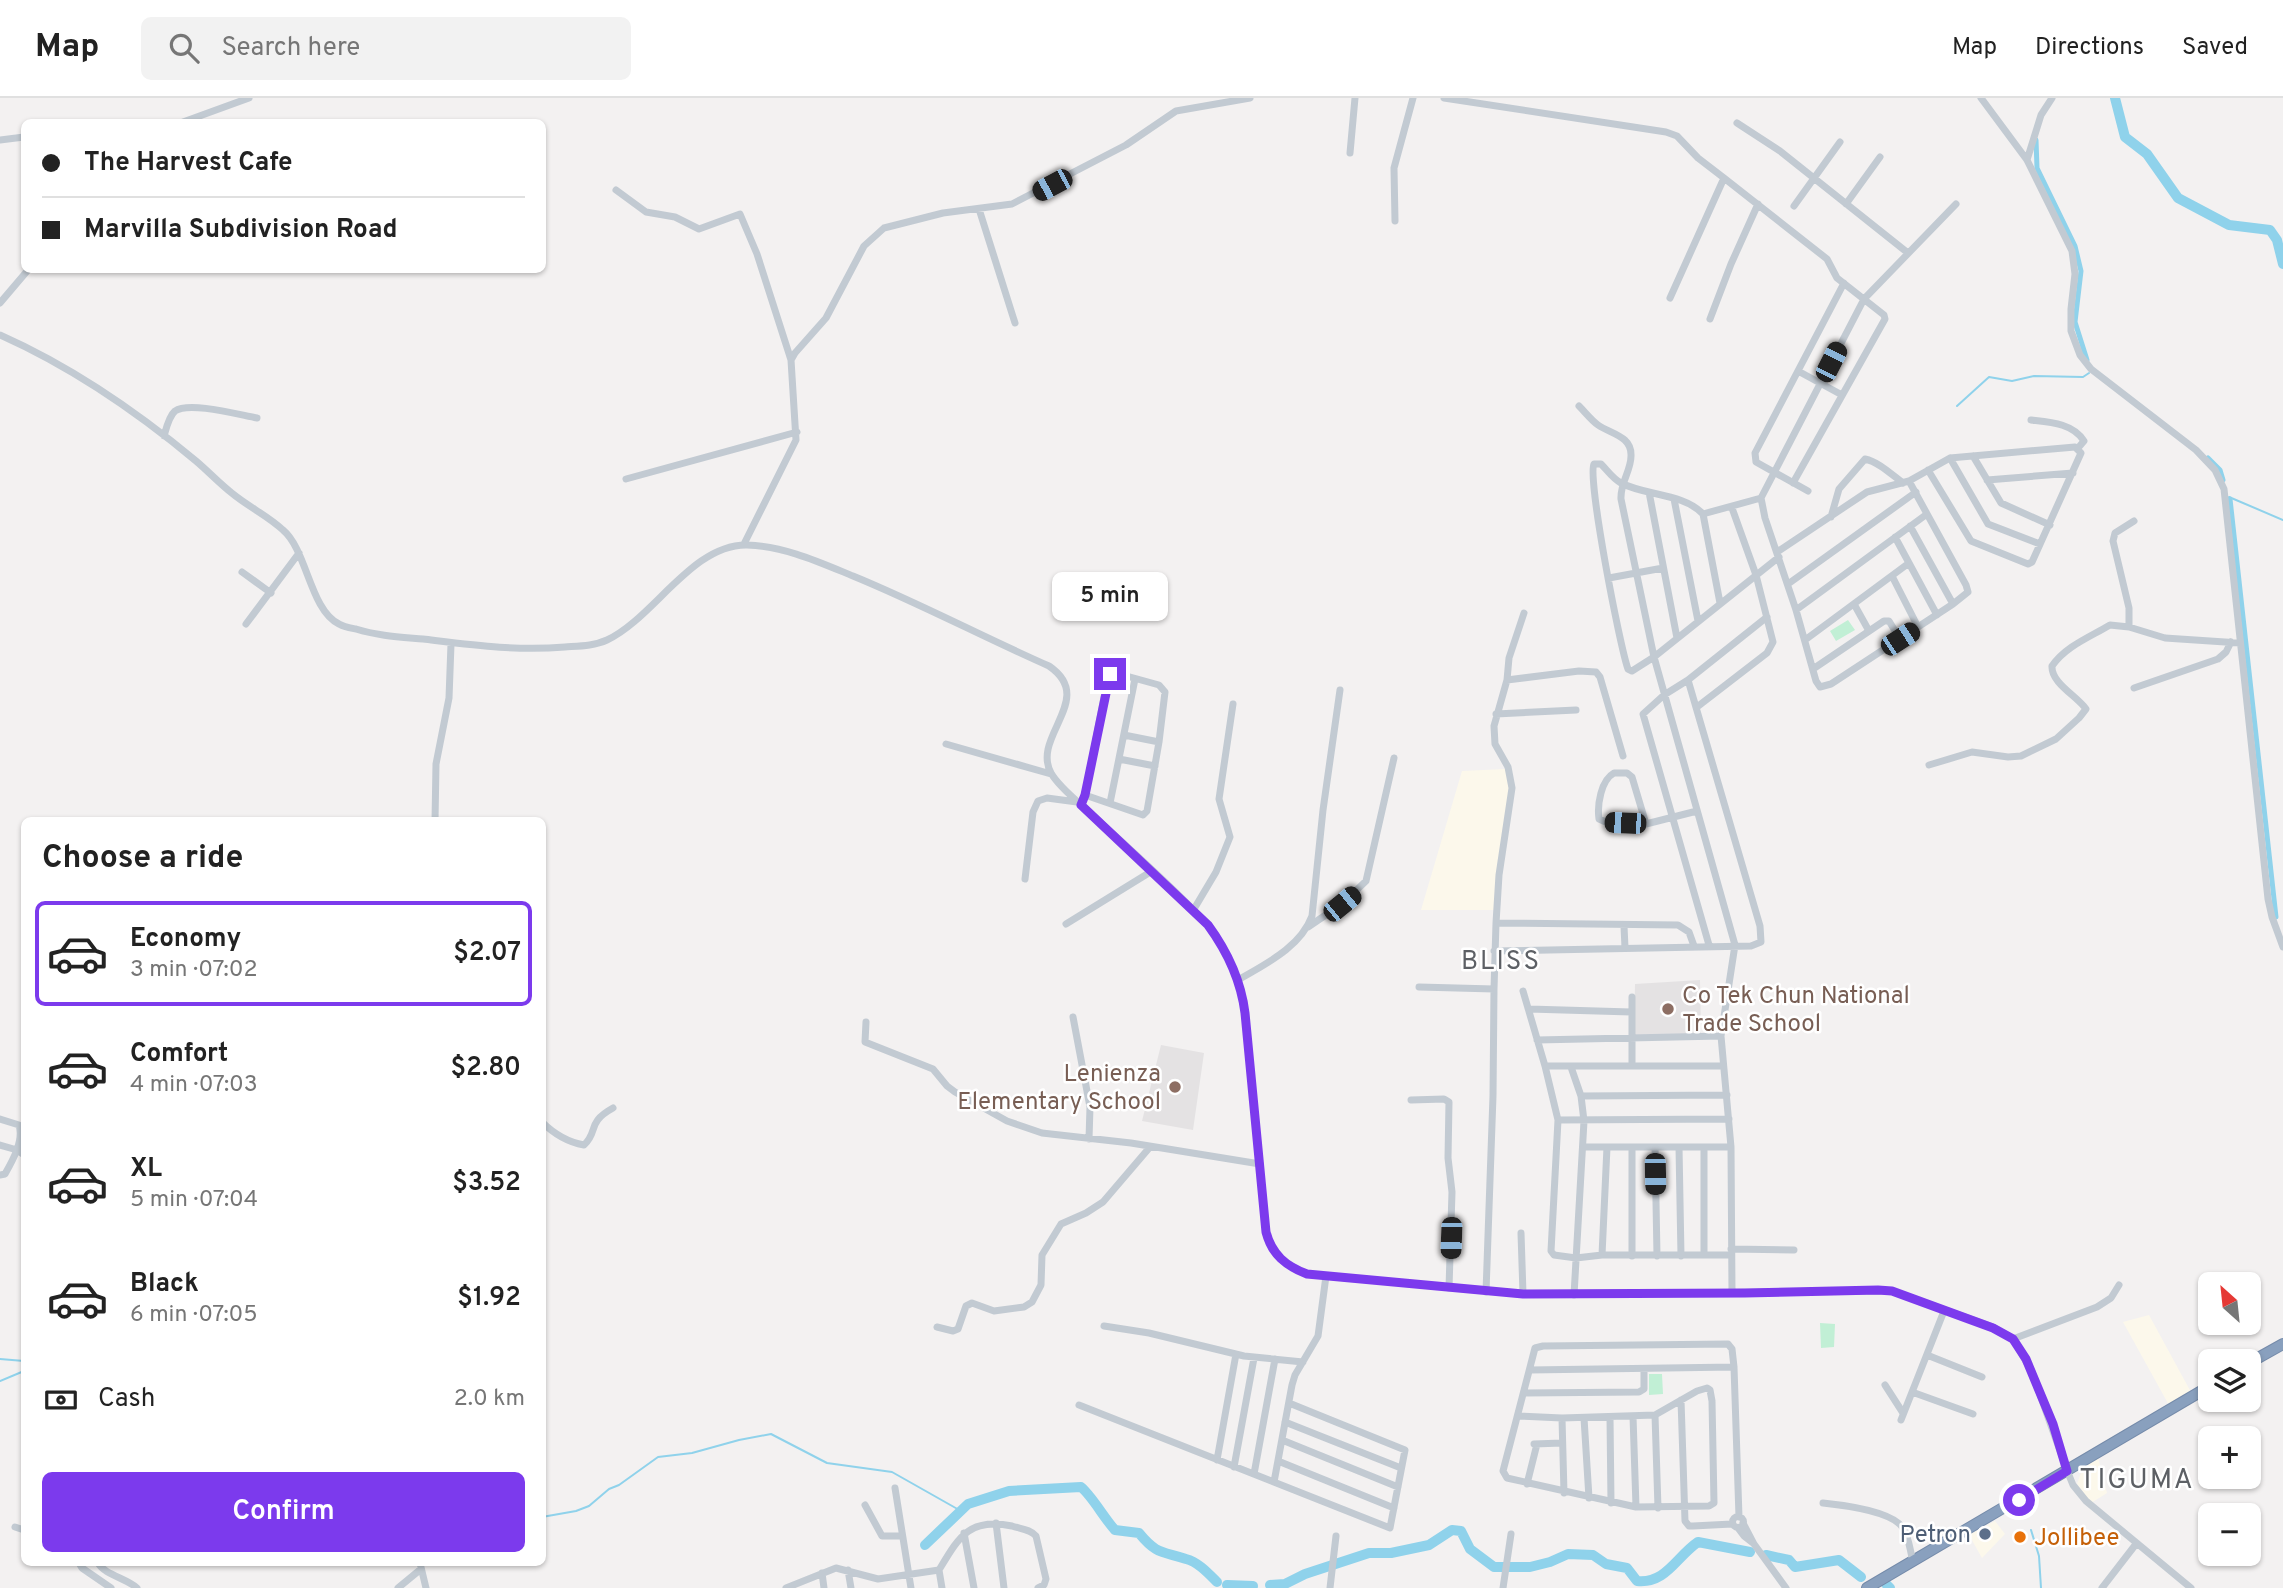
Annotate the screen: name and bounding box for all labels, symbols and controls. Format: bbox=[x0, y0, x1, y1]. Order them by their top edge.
search box bbox=[141, 17, 631, 80]
text: Map bbox=[35, 27, 99, 69]
icon: search bbox=[165, 29, 203, 67]
text: Search here bbox=[221, 32, 360, 65]
text: Map bbox=[1952, 33, 1997, 63]
text: Directions bbox=[2035, 33, 2144, 63]
text: Saved bbox=[2182, 33, 2248, 63]
text: The Harvest Cafe bbox=[84, 147, 293, 180]
car bbox=[1029, 166, 1076, 204]
text: Marvilla Subdivision Road bbox=[84, 214, 398, 247]
car bbox=[1813, 339, 1850, 385]
callout: 5 min bbox=[1052, 573, 1168, 622]
text: 5 min bbox=[1080, 582, 1140, 611]
car bbox=[1877, 619, 1924, 659]
route end bbox=[1094, 658, 1126, 690]
car bbox=[1604, 812, 1647, 834]
text: Choose a ride bbox=[42, 839, 243, 879]
car bbox=[1320, 883, 1365, 925]
icon: car bbox=[46, 922, 109, 985]
text: Economy bbox=[130, 923, 241, 956]
text: $2.07 bbox=[453, 937, 521, 970]
district label: BLISS bbox=[1461, 946, 1541, 979]
text: 3 min · 07:02 bbox=[130, 956, 258, 985]
place label: Co Tek Chun National Trade School bbox=[1682, 982, 1910, 1040]
marker: Co Tek Chun National Trade School bbox=[1660, 1001, 1676, 1017]
icon: car bbox=[46, 1037, 109, 1100]
text: Comfort bbox=[130, 1038, 228, 1071]
text: $2.80 bbox=[451, 1052, 521, 1085]
place label: Lenienza Elementary School bbox=[957, 1060, 1161, 1118]
text: 4 min · 07:03 bbox=[130, 1071, 258, 1100]
marker: Lenienza Elementary School bbox=[1167, 1079, 1183, 1095]
icon: car bbox=[46, 1152, 109, 1215]
text: XL bbox=[130, 1153, 162, 1186]
car bbox=[1645, 1153, 1666, 1195]
text: $3.52 bbox=[452, 1167, 521, 1200]
text: 5 min · 07:04 bbox=[130, 1186, 258, 1215]
car bbox=[1440, 1217, 1463, 1259]
icon: car bbox=[46, 1267, 109, 1330]
text: Black bbox=[130, 1268, 199, 1301]
north arrow bbox=[2198, 1272, 2261, 1335]
map controls bbox=[2198, 1272, 2261, 1566]
text: $1.92 bbox=[457, 1282, 521, 1315]
text: 6 min · 07:05 bbox=[130, 1301, 258, 1330]
button: layers bbox=[2198, 1349, 2261, 1412]
icon: cash bbox=[42, 1381, 80, 1419]
text: Cash bbox=[98, 1383, 155, 1416]
text: 2.0 km bbox=[454, 1385, 525, 1414]
button: + bbox=[2198, 1426, 2261, 1489]
district label: TIGUMA bbox=[2079, 1463, 2195, 1499]
button: Confirm bbox=[42, 1472, 525, 1552]
route start bbox=[2003, 1484, 2035, 1516]
button: − bbox=[2198, 1503, 2261, 1566]
place label: Petron bbox=[1900, 1521, 1971, 1551]
place label: Jollibee bbox=[2034, 1524, 2119, 1554]
marker: Petron bbox=[1977, 1526, 1993, 1542]
marker: Jollibee bbox=[2012, 1529, 2028, 1545]

